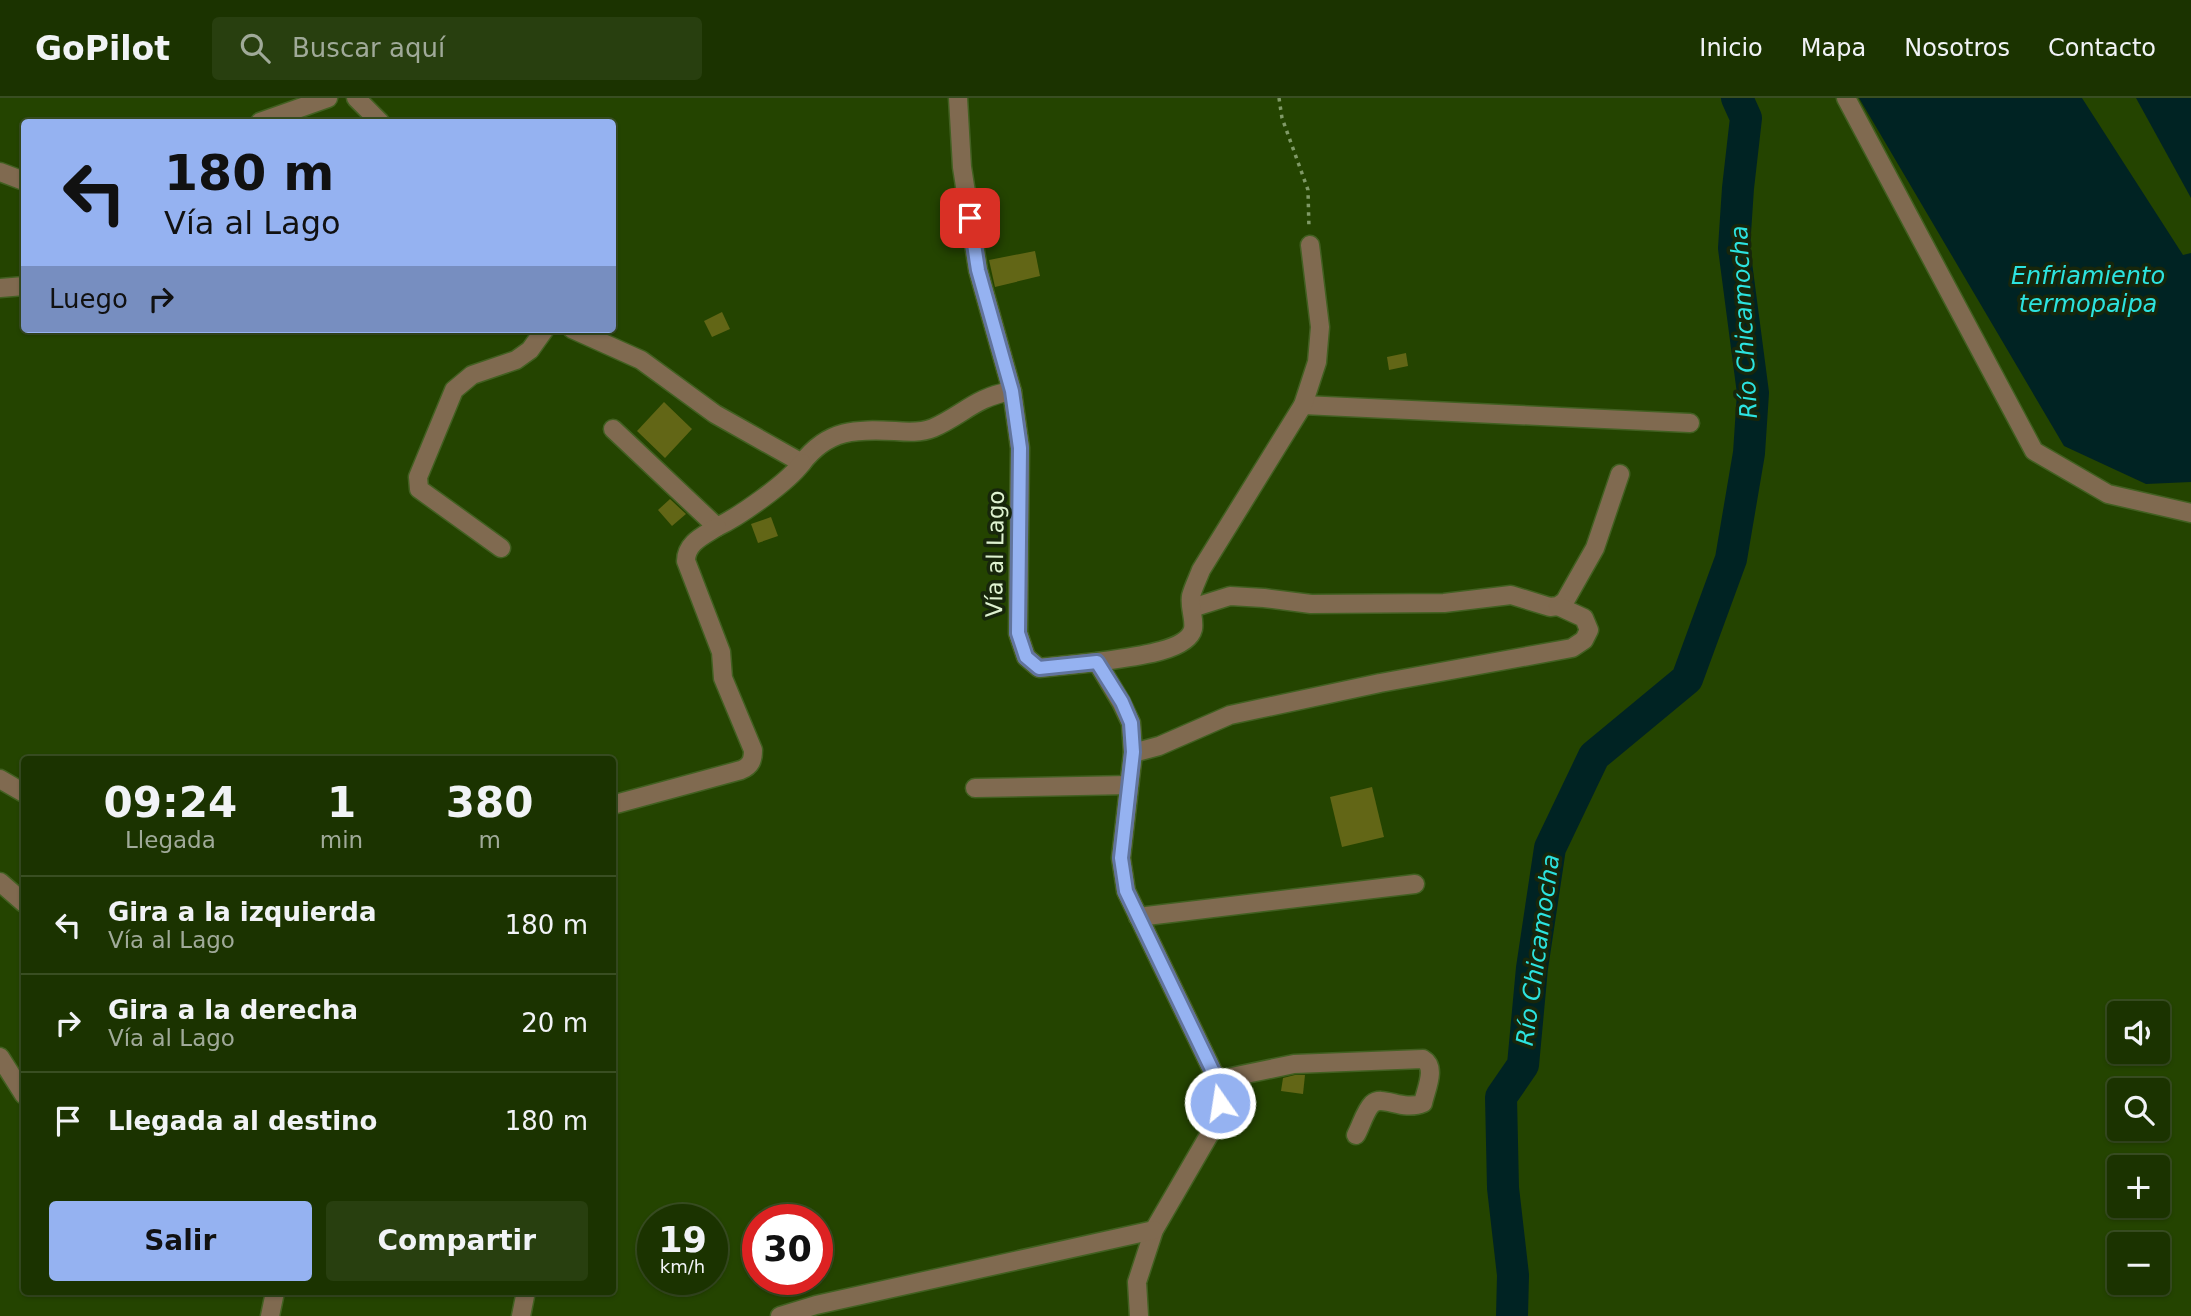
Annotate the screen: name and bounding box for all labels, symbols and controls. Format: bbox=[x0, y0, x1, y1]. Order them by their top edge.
search box bbox=[212, 17, 702, 80]
text: GoPilot bbox=[35, 29, 170, 68]
icon: search bbox=[236, 29, 274, 67]
text: Buscar aquí bbox=[292, 33, 445, 63]
text: Inicio bbox=[1699, 34, 1763, 62]
text: Mapa bbox=[1801, 34, 1866, 62]
text: Nosotros bbox=[1904, 34, 2010, 62]
text: Contacto bbox=[2048, 34, 2156, 62]
text: 180 m bbox=[164, 145, 334, 202]
icon: left bbox=[49, 147, 140, 238]
pin bbox=[940, 188, 1000, 248]
icon: arrive bbox=[951, 199, 989, 237]
text: Vía al Lago bbox=[164, 204, 341, 242]
water label: Río Chicamocha bbox=[1725, 225, 1763, 419]
water label: Enfriamiento termopaipa bbox=[2011, 262, 2165, 318]
icon: right bbox=[142, 280, 180, 318]
text: Luego bbox=[49, 284, 128, 314]
street label: Vía al Lago bbox=[981, 490, 1009, 618]
text: 09:24 bbox=[104, 778, 237, 827]
text: 1 bbox=[327, 778, 356, 827]
text: 380 bbox=[446, 778, 533, 827]
text: Llegada bbox=[125, 827, 216, 853]
text: min bbox=[320, 827, 363, 853]
text: m bbox=[478, 827, 501, 853]
water label: Río Chicamocha bbox=[1511, 852, 1565, 1048]
text: Gira a la izquierda bbox=[108, 897, 376, 927]
icon: left bbox=[49, 906, 87, 944]
text: 180 m bbox=[505, 910, 588, 940]
text: Vía al Lago bbox=[108, 927, 235, 953]
text: Gira a la derecha bbox=[108, 995, 358, 1025]
map controls bbox=[2107, 1001, 2170, 1295]
button: sound bbox=[2107, 1001, 2170, 1064]
icon: right bbox=[49, 1004, 87, 1042]
text: 20 m bbox=[521, 1008, 588, 1038]
text: Vía al Lago bbox=[108, 1025, 235, 1051]
position arrow bbox=[1183, 1066, 1257, 1140]
button: search bbox=[2107, 1078, 2170, 1141]
icon: arrive bbox=[49, 1102, 87, 1140]
text: Llegada al destino bbox=[108, 1106, 377, 1136]
text: 180 m bbox=[505, 1106, 588, 1136]
button: + bbox=[2107, 1155, 2170, 1218]
button: Salir bbox=[49, 1201, 312, 1281]
button: Compartir bbox=[326, 1201, 588, 1281]
speed limit sign: 30 bbox=[742, 1204, 833, 1295]
text: 19 bbox=[658, 1220, 707, 1260]
button: − bbox=[2107, 1232, 2170, 1295]
text: km/h bbox=[660, 1256, 705, 1277]

